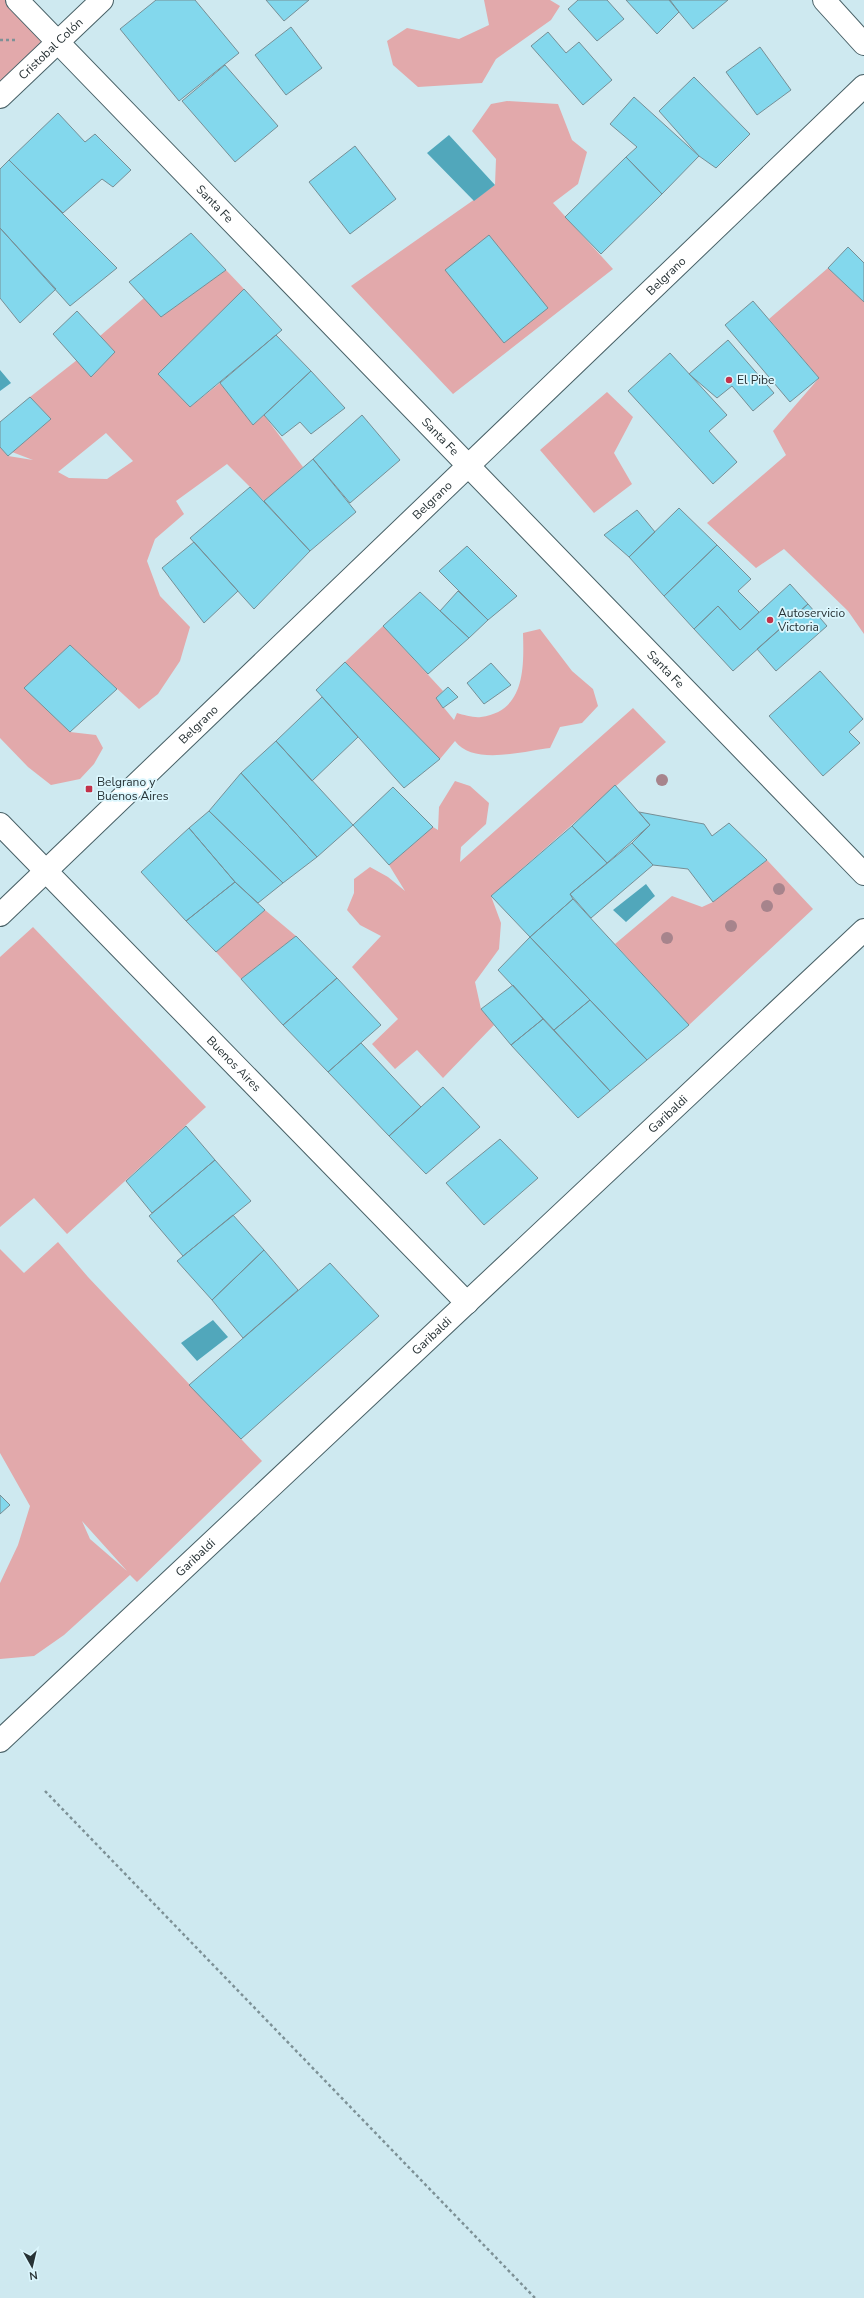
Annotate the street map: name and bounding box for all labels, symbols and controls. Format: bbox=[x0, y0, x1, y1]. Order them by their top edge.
street label: Cristobal Colón bbox=[15, 14, 86, 83]
street label: Santa Fe bbox=[193, 181, 237, 226]
street label: Belgrano bbox=[643, 253, 690, 299]
place label: El Pibe bbox=[737, 372, 774, 388]
marker: El Pibe bbox=[724, 375, 734, 385]
street label: Santa Fe bbox=[418, 414, 462, 459]
street label: Belgrano bbox=[409, 477, 456, 523]
place label: Autoservicio Victoria bbox=[777, 605, 845, 635]
marker: Autoservicio Victoria bbox=[765, 615, 775, 625]
street label: Santa Fe bbox=[643, 647, 688, 692]
street label: Belgrano bbox=[175, 702, 222, 747]
place label: Belgrano y Buenos Aires bbox=[97, 774, 169, 804]
marker: Belgrano y Buenos Aires bbox=[84, 784, 94, 794]
street label: Buenos Aires bbox=[203, 1033, 265, 1095]
street label: Garibaldi bbox=[645, 1092, 691, 1137]
street label: Garibaldi bbox=[408, 1313, 455, 1358]
street label: Garibaldi bbox=[172, 1535, 219, 1580]
north arrow bbox=[12, 2246, 52, 2286]
text: N bbox=[28, 2267, 38, 2283]

